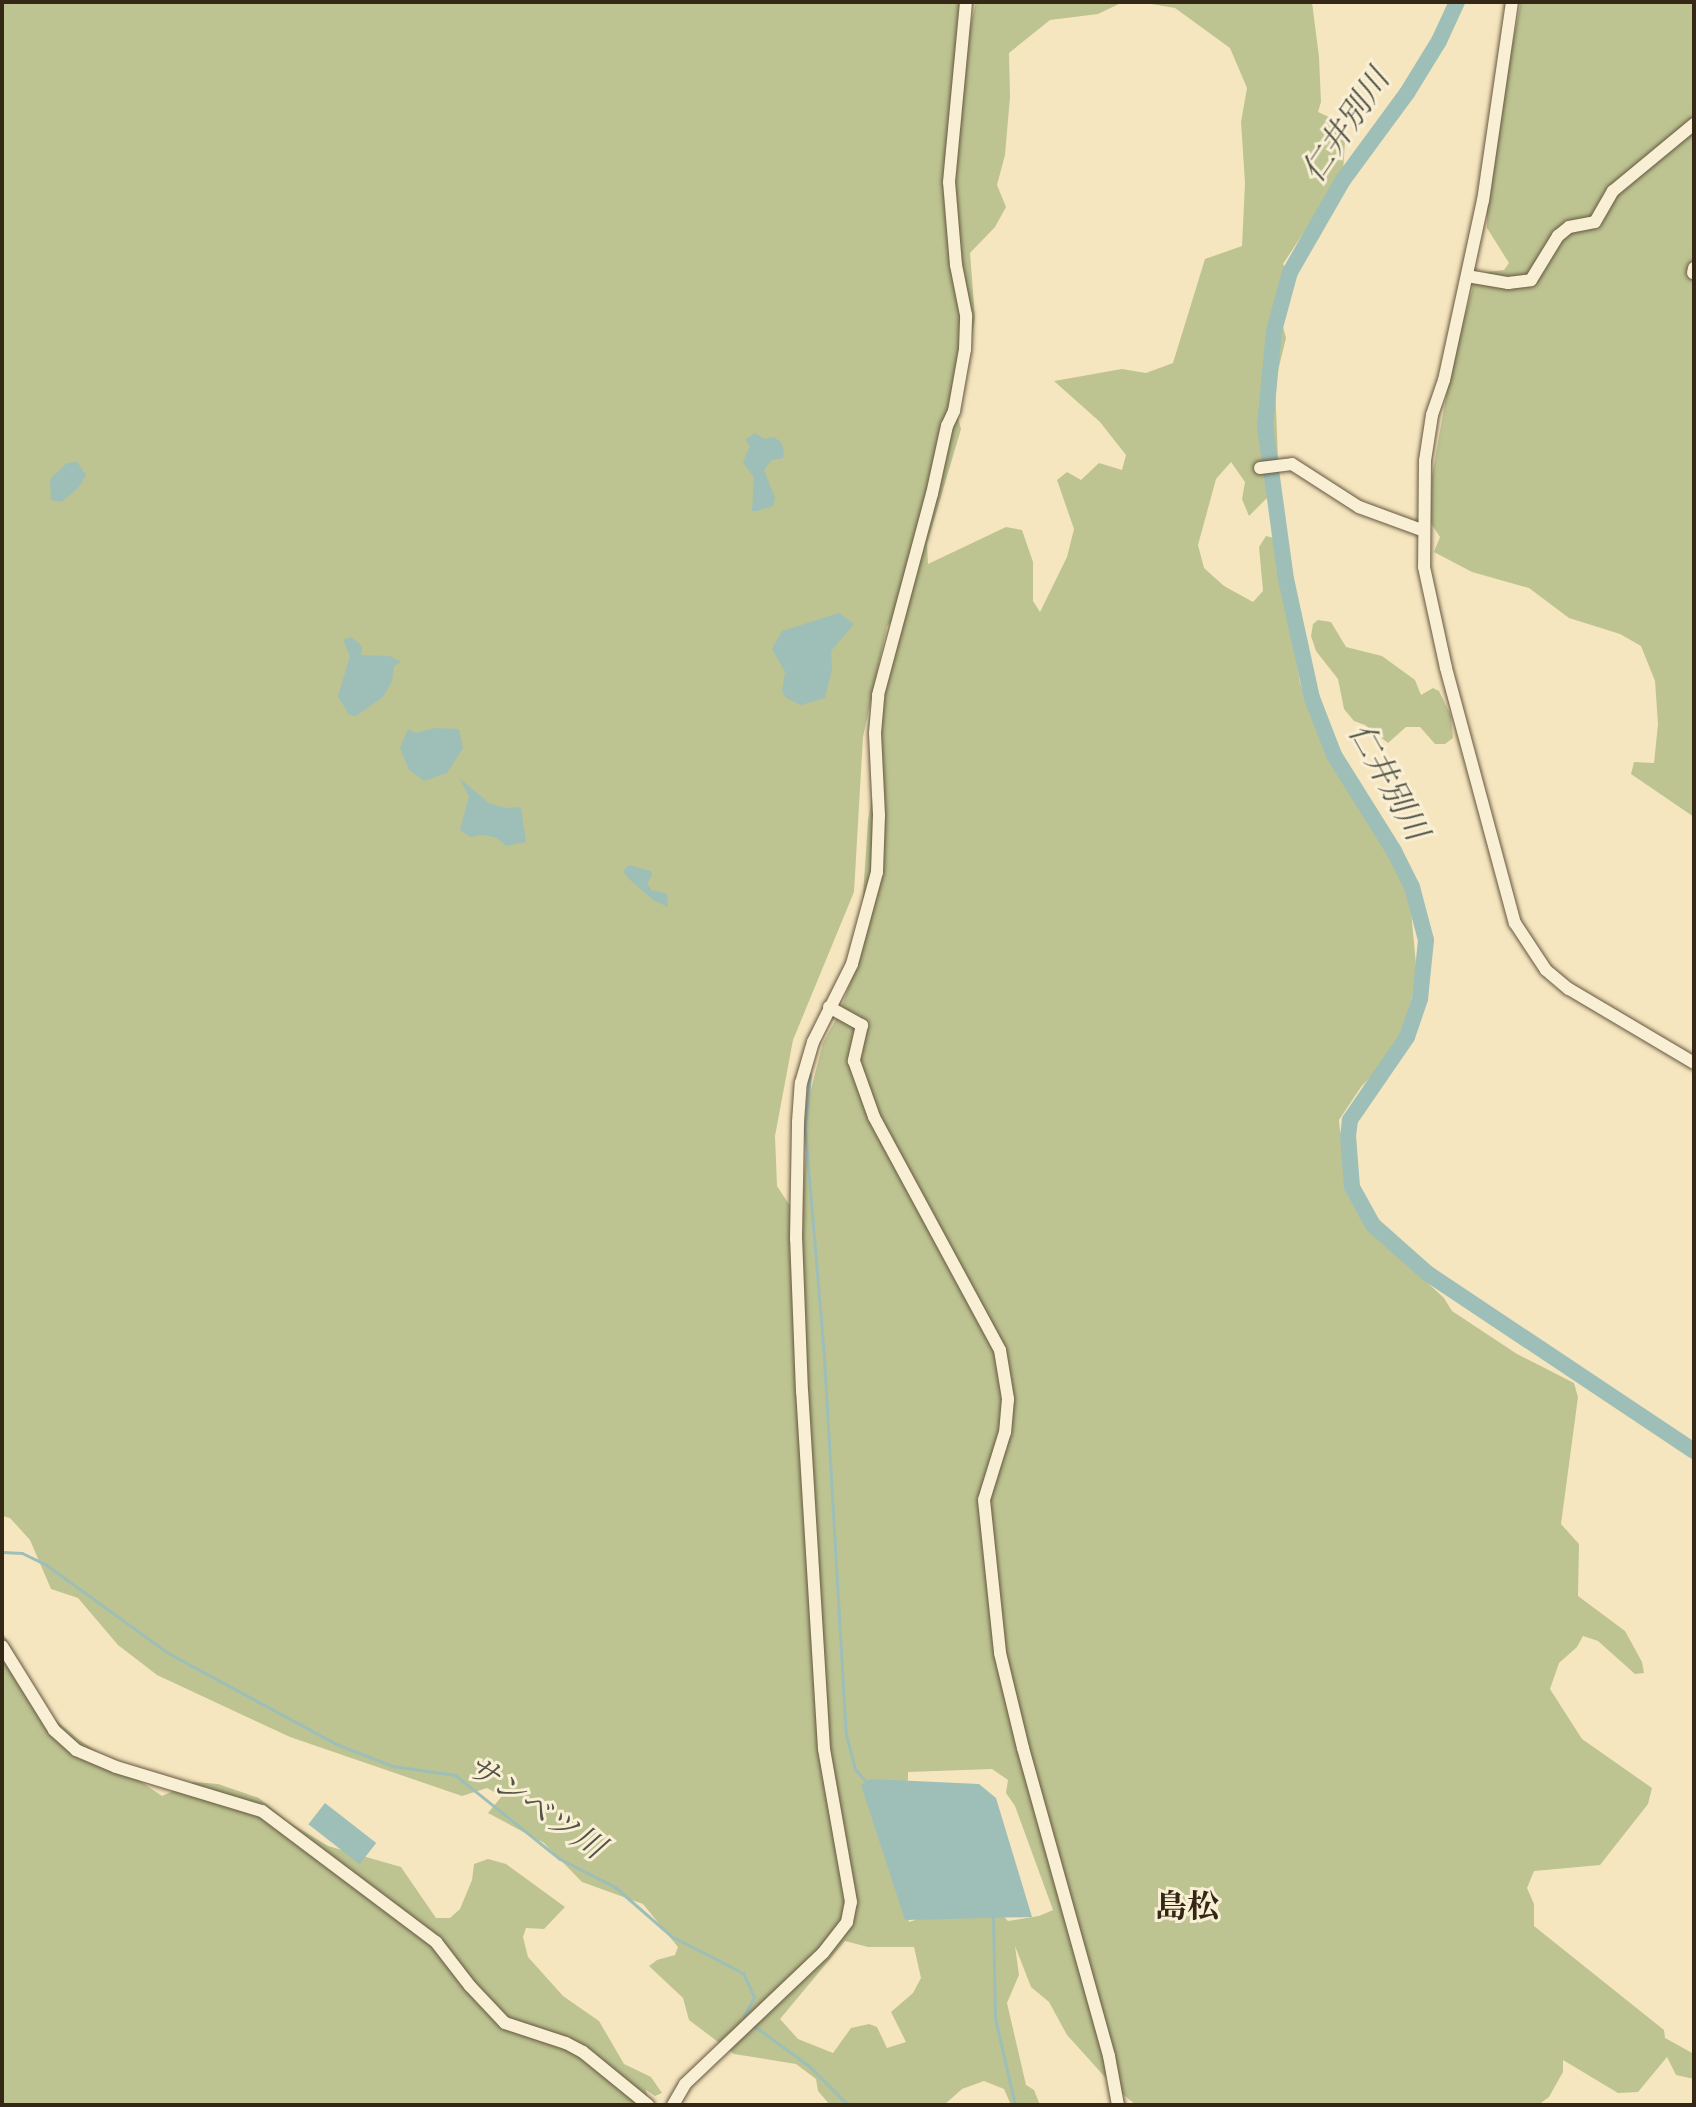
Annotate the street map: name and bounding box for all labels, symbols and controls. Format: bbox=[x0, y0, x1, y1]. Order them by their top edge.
water label: 仁井別川 bbox=[1296, 63, 1400, 191]
water label: 仁井別川 bbox=[1338, 718, 1434, 848]
water label: サンベツ川 bbox=[457, 1748, 611, 1870]
district label: 島松 bbox=[1155, 1890, 1219, 1928]

